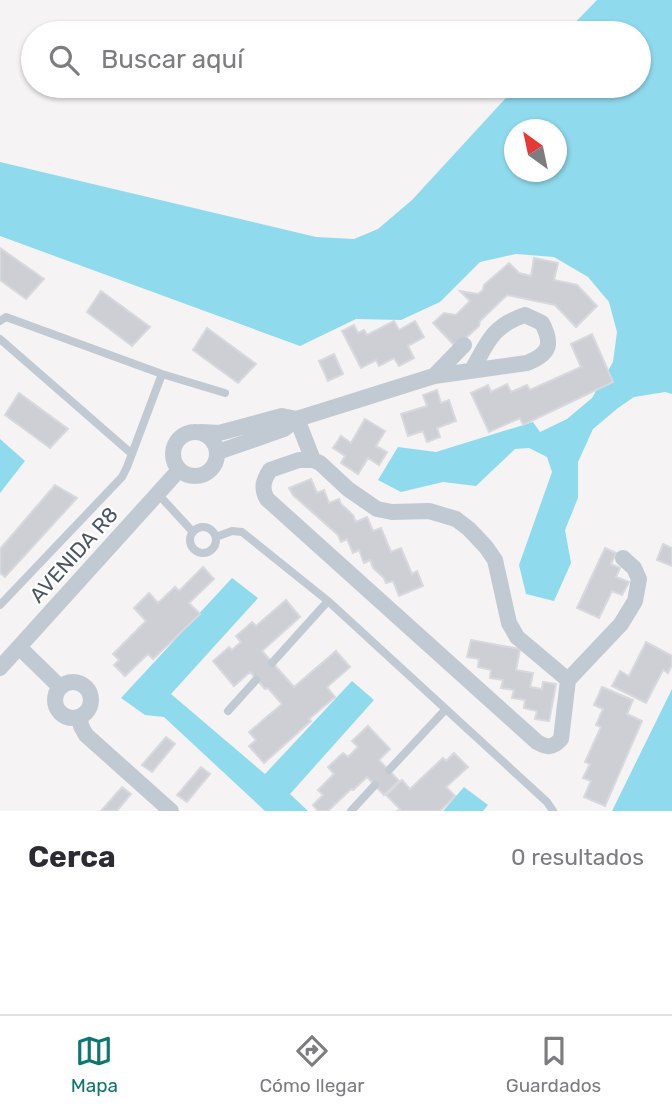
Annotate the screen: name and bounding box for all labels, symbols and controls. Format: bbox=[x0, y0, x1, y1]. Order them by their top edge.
search box bbox=[21, 21, 651, 98]
icon: search bbox=[45, 41, 83, 79]
text: Buscar aquí bbox=[101, 44, 243, 75]
north arrow bbox=[504, 119, 567, 182]
street label: AVENIDA R8 bbox=[24, 502, 123, 608]
text: Cerca bbox=[28, 839, 116, 875]
text: 0 resultados bbox=[511, 843, 644, 871]
tab: Mapa bbox=[71, 1032, 118, 1097]
tab: Cómo llegar bbox=[259, 1032, 364, 1097]
tab: Guardados bbox=[506, 1032, 601, 1097]

